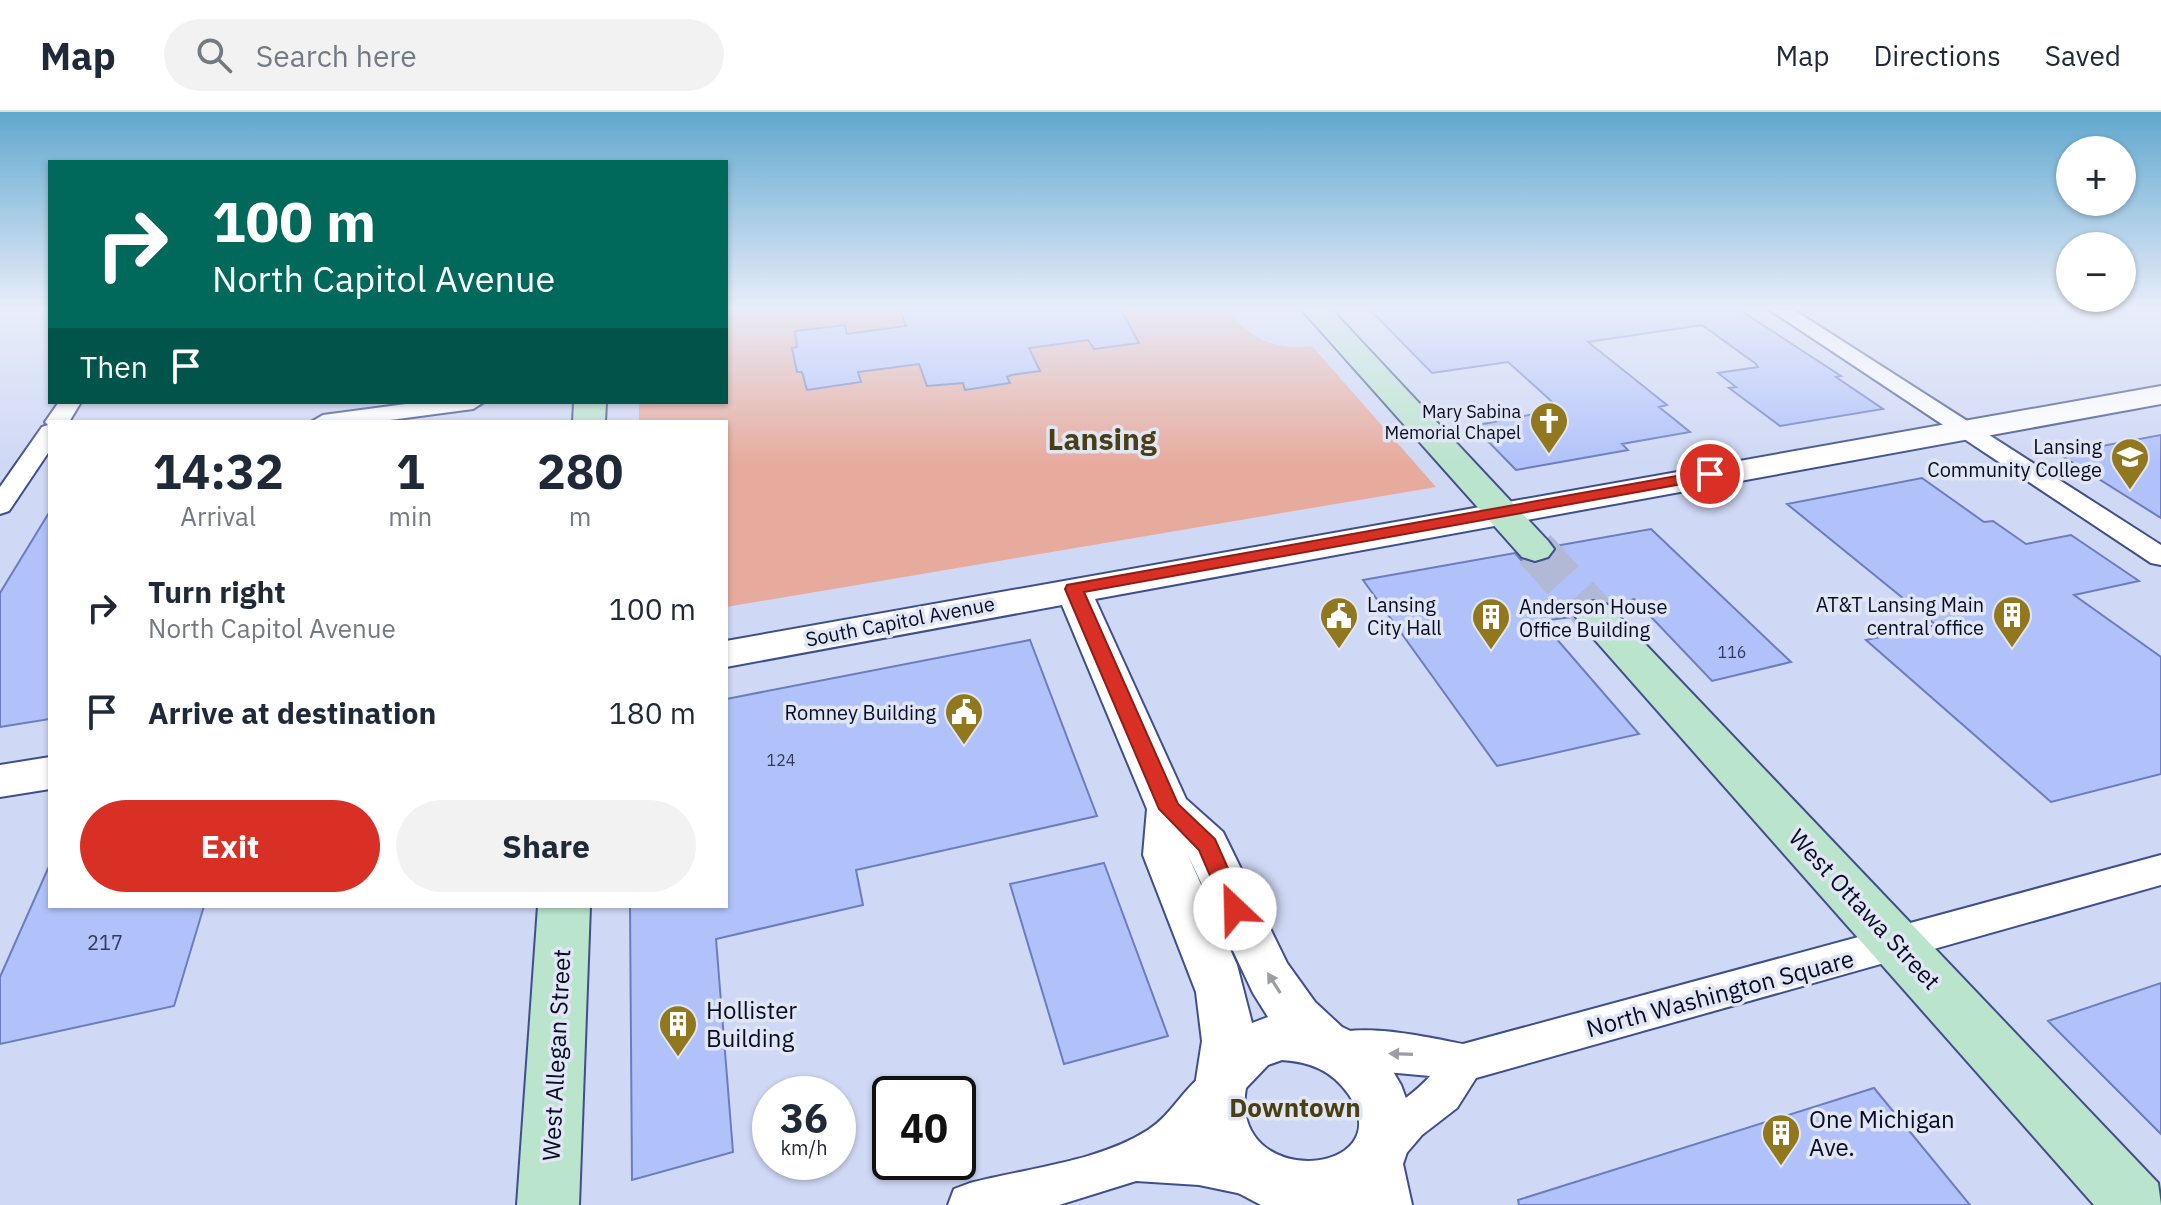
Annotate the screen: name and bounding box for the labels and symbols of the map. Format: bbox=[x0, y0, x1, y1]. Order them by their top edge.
place label: Mary Sabina Memorial Chapel bbox=[1385, 400, 1521, 444]
church icon: Mary Sabina Memorial Chapel bbox=[1528, 400, 1570, 455]
district label: Lansing bbox=[1047, 419, 1157, 458]
place label: Lansing Community College bbox=[1927, 433, 2102, 483]
school or university icon: Lansing Community College bbox=[2109, 436, 2151, 491]
pin bbox=[1676, 440, 1744, 508]
street label: South Capitol Avenue bbox=[803, 589, 997, 653]
place label: Lansing City Hall bbox=[1367, 591, 1442, 641]
place label: AT&T Lansing Main central office bbox=[1816, 591, 1984, 641]
place label: Anderson House Office Building bbox=[1519, 593, 1668, 643]
building icon: AT&T Lansing Main central office bbox=[1991, 594, 2033, 649]
public building icon: Lansing City Hall bbox=[1318, 595, 1360, 650]
building icon: Anderson House Office Building bbox=[1470, 596, 1512, 651]
house number: 116 bbox=[1718, 642, 1746, 662]
public building icon: Romney Building bbox=[943, 691, 985, 746]
place label: Romney Building bbox=[785, 699, 936, 726]
house number: 124 bbox=[767, 750, 795, 770]
street label: West Ottawa Street bbox=[1782, 822, 1948, 996]
position arrow bbox=[1193, 867, 1277, 951]
house number: 217 bbox=[87, 929, 123, 956]
street label: North Washington Square bbox=[1583, 942, 1857, 1044]
street label: West Allegan Street bbox=[534, 948, 578, 1162]
one-way arrow bbox=[1267, 972, 1281, 994]
place label: Hollister Building bbox=[706, 994, 797, 1054]
building icon: Hollister Building bbox=[657, 1003, 699, 1058]
one-way arrow bbox=[1388, 1048, 1413, 1061]
speed limit sign: 40 bbox=[872, 1076, 976, 1180]
district label: Downtown bbox=[1229, 1090, 1361, 1124]
place label: One Michigan Ave. bbox=[1809, 1103, 1955, 1163]
building icon: One Michigan Ave. bbox=[1760, 1112, 1802, 1167]

